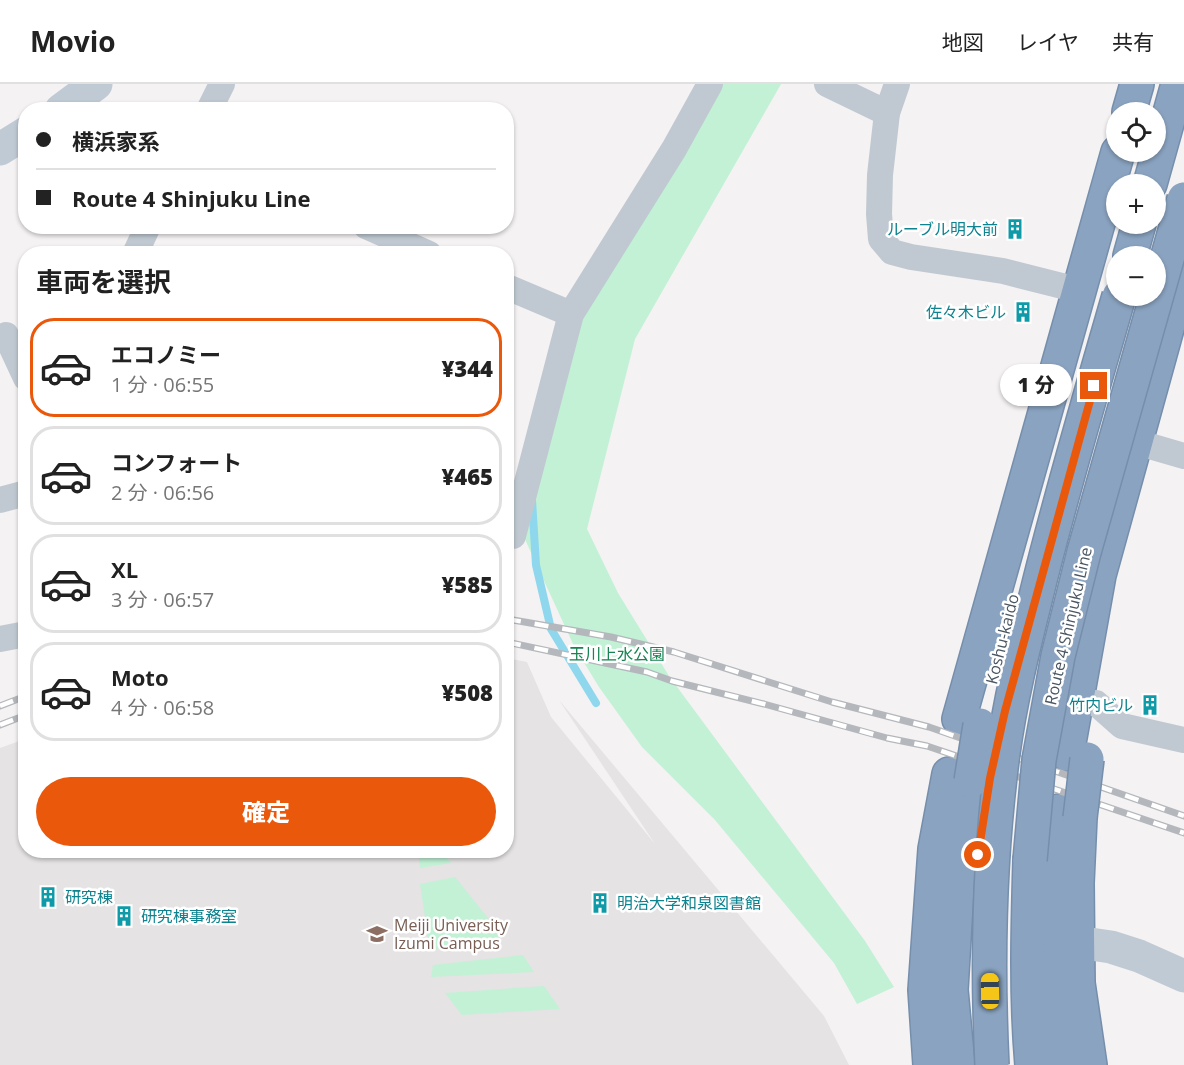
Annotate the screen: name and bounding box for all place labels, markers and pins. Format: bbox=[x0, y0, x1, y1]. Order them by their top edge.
building icon: ルーブル明大前 bbox=[1003, 217, 1027, 241]
place label: ルーブル明大前 bbox=[887, 218, 998, 240]
building icon: 佐々木ビル bbox=[1011, 300, 1035, 324]
place label: 佐々木ビル bbox=[926, 301, 1006, 323]
building icon: 竹内ビル bbox=[1138, 693, 1162, 717]
place label: 竹内ビル bbox=[1069, 694, 1133, 716]
building icon: 研究棟 bbox=[36, 885, 60, 909]
place label: 研究棟 bbox=[65, 886, 113, 908]
building icon: 明治大学和泉図書館 bbox=[588, 891, 612, 915]
place label: 明治大学和泉図書館 bbox=[617, 892, 761, 914]
building icon: 研究棟事務室 bbox=[112, 904, 136, 928]
place label: 研究棟事務室 bbox=[141, 905, 237, 927]
place label: Meiji University Izumi Campus bbox=[394, 914, 509, 954]
school or university icon: Meiji University Izumi Campus bbox=[365, 922, 389, 946]

